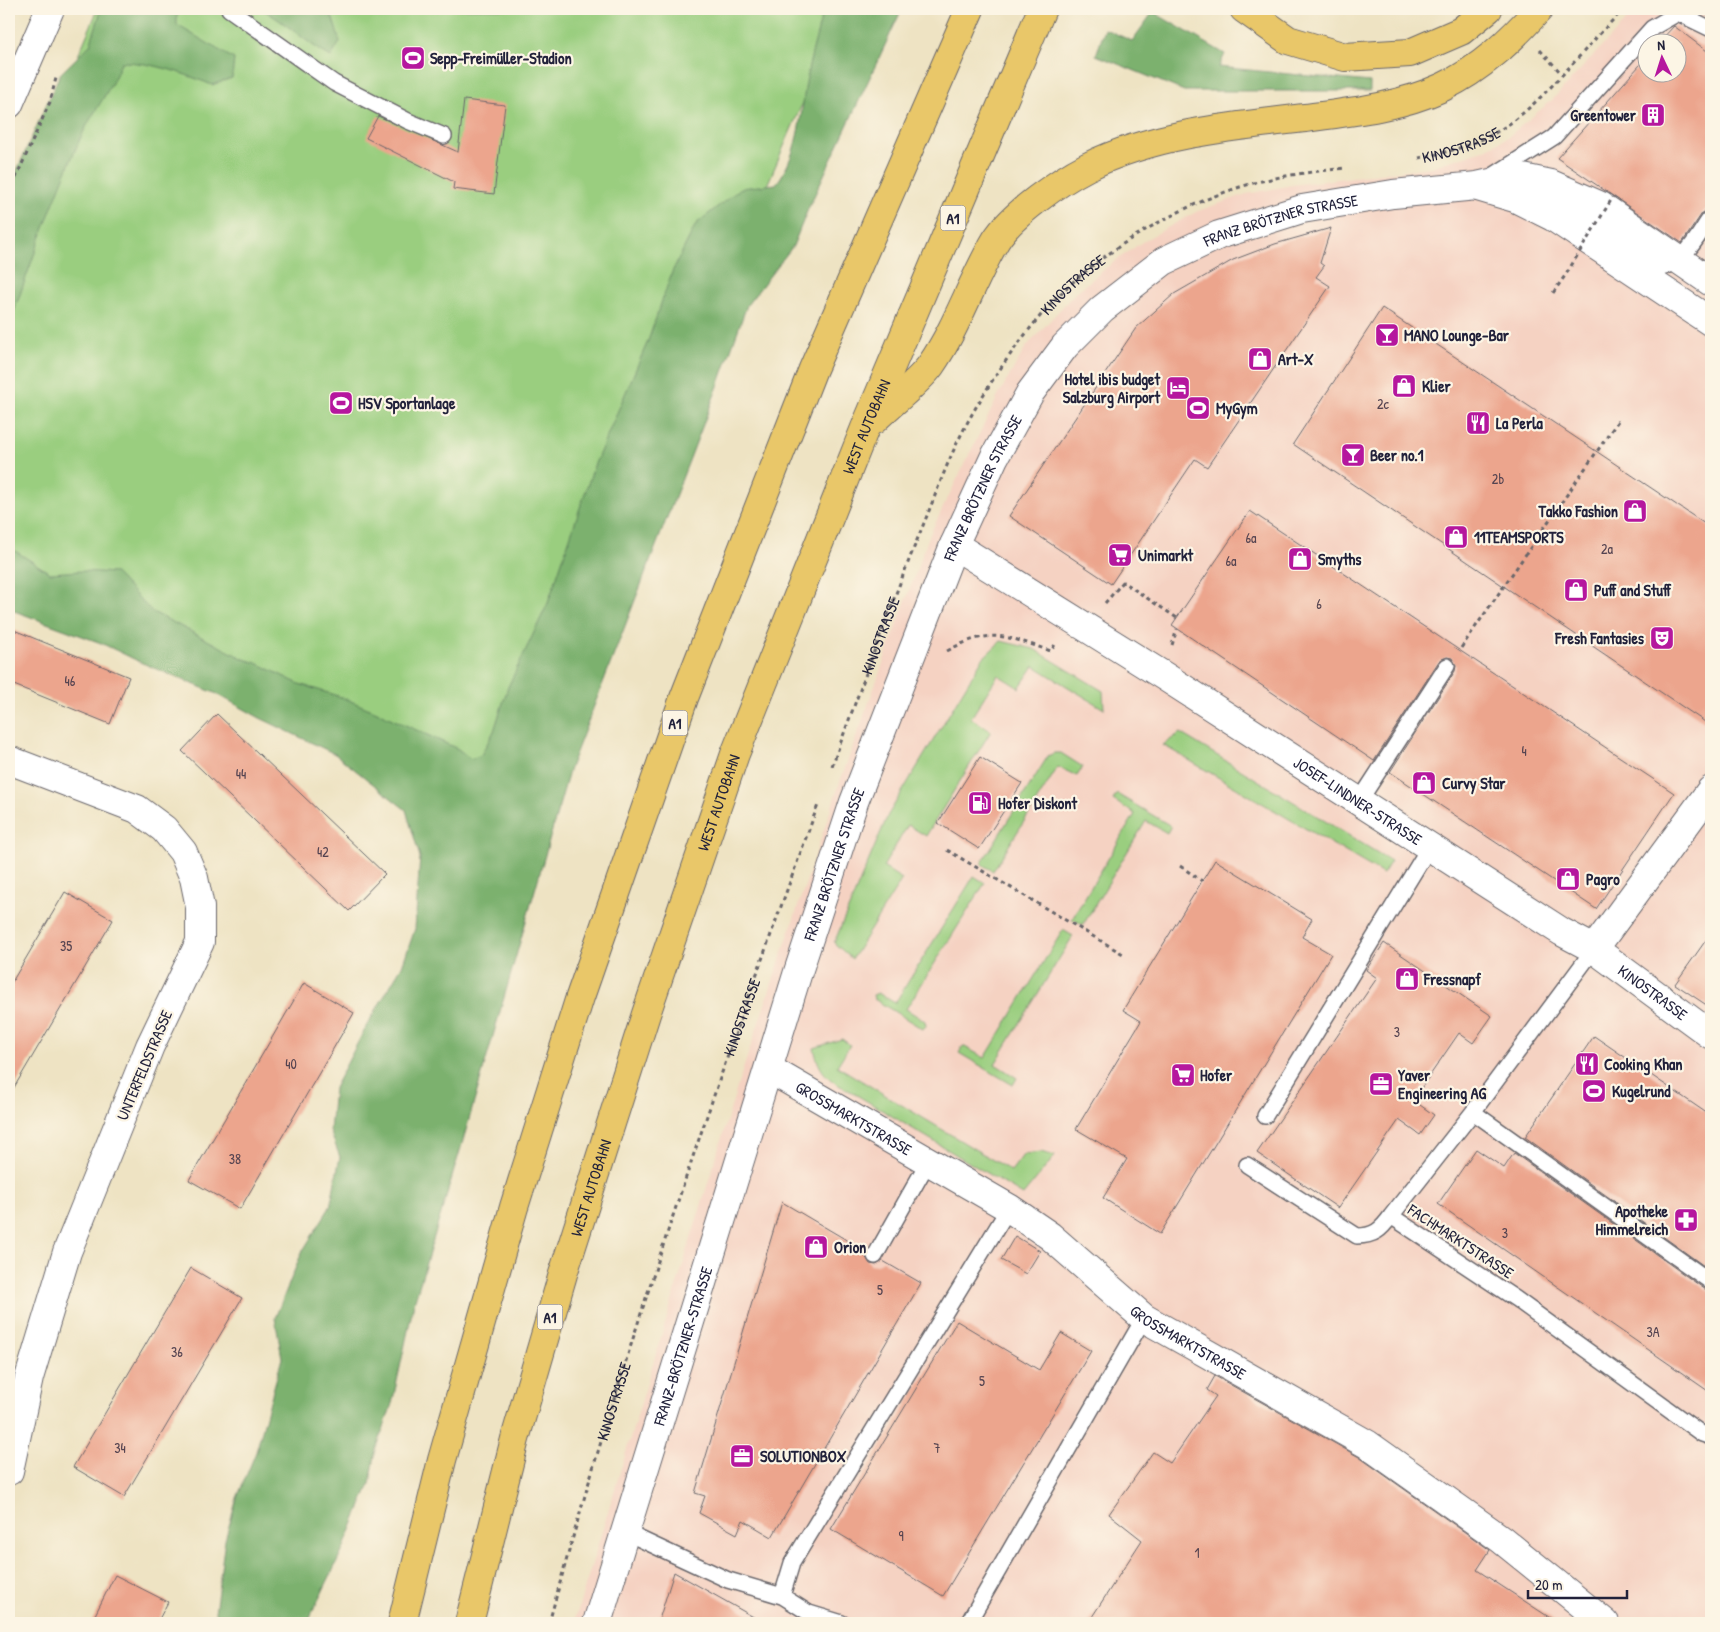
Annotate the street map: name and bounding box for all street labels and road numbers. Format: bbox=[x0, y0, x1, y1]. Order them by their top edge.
street label: KINOSTRASSE bbox=[1420, 121, 1504, 168]
street label: FRANZ BRÖTZNER STRASSE bbox=[1199, 189, 1360, 252]
road number: A1 bbox=[940, 206, 966, 230]
street label: KINOSTRASSE bbox=[1035, 249, 1110, 320]
street label: WEST AUTOBAHN bbox=[837, 376, 895, 477]
street label: FRANZ BRÖTZNER STRASSE bbox=[938, 411, 1027, 565]
street label: KINOSTRASSE bbox=[856, 594, 905, 678]
road number: A1 bbox=[662, 710, 688, 736]
street label: WEST AUTOBAHN bbox=[692, 751, 745, 854]
street label: JOSEF-LINDNER-STRASSE bbox=[1289, 751, 1426, 850]
street label: FRANZ BRÖTZNER STRASSE bbox=[798, 784, 870, 944]
street label: KINOSTRASSE bbox=[1614, 959, 1692, 1025]
street label: KINOSTRASSE bbox=[718, 975, 765, 1059]
street label: UNTERFELDSTRASSE bbox=[111, 1007, 177, 1123]
street label: GROSSMARKTSTRASSE bbox=[792, 1076, 916, 1160]
street label: WEST AUTOBAHN bbox=[565, 1137, 616, 1239]
street label: FACHMARKTSTRASSE bbox=[1403, 1198, 1518, 1283]
street label: FRANZ-BRÖTZNER-STRASSE bbox=[647, 1264, 717, 1429]
street label: GROSSMARKTSTRASSE bbox=[1125, 1300, 1250, 1384]
road number: A1 bbox=[538, 1304, 562, 1330]
street label: KINOSTRASSE bbox=[591, 1359, 636, 1443]

